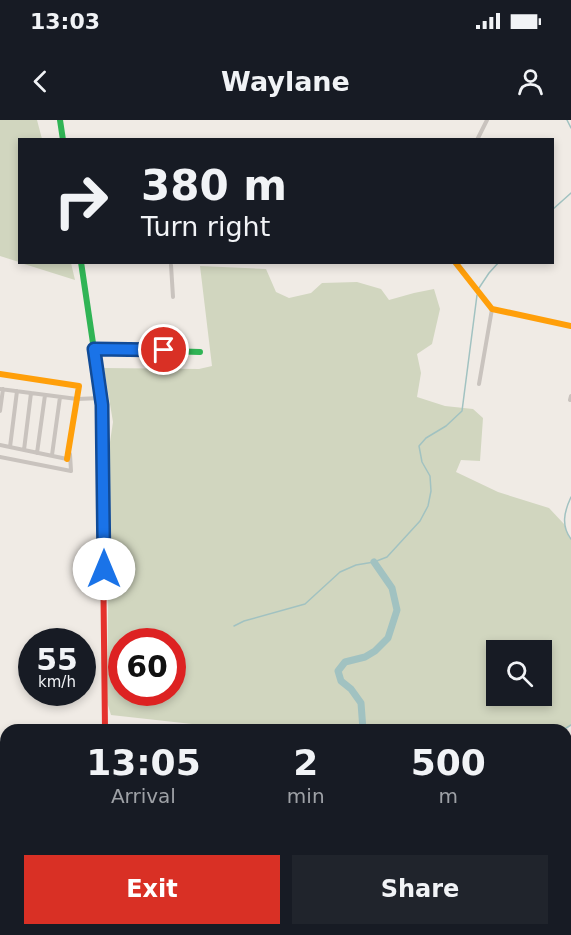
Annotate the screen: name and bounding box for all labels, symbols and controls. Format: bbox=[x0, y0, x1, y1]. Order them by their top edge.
text: 13:03 bbox=[30, 9, 100, 34]
icon: back bbox=[24, 65, 57, 98]
icon: person bbox=[514, 65, 547, 98]
text: Waylane bbox=[221, 66, 350, 97]
text: 380 m bbox=[141, 161, 287, 210]
icon: right bbox=[42, 162, 120, 240]
text: Turn right bbox=[141, 211, 270, 242]
pin bbox=[138, 324, 189, 375]
icon: arrive bbox=[147, 333, 180, 366]
position arrow bbox=[72, 537, 136, 601]
speed limit sign: 60 bbox=[108, 628, 186, 706]
map controls bbox=[486, 640, 552, 706]
button: search bbox=[486, 640, 552, 706]
text: 55 bbox=[36, 642, 78, 677]
text: km/h bbox=[38, 673, 76, 691]
text: 13:05 bbox=[86, 742, 201, 783]
text: 2 bbox=[293, 742, 318, 783]
text: 500 bbox=[411, 742, 486, 783]
text: Arrival bbox=[111, 784, 176, 808]
text: min bbox=[287, 784, 325, 808]
text: m bbox=[439, 784, 458, 808]
button: Exit bbox=[24, 855, 280, 924]
button: Share bbox=[292, 855, 548, 924]

